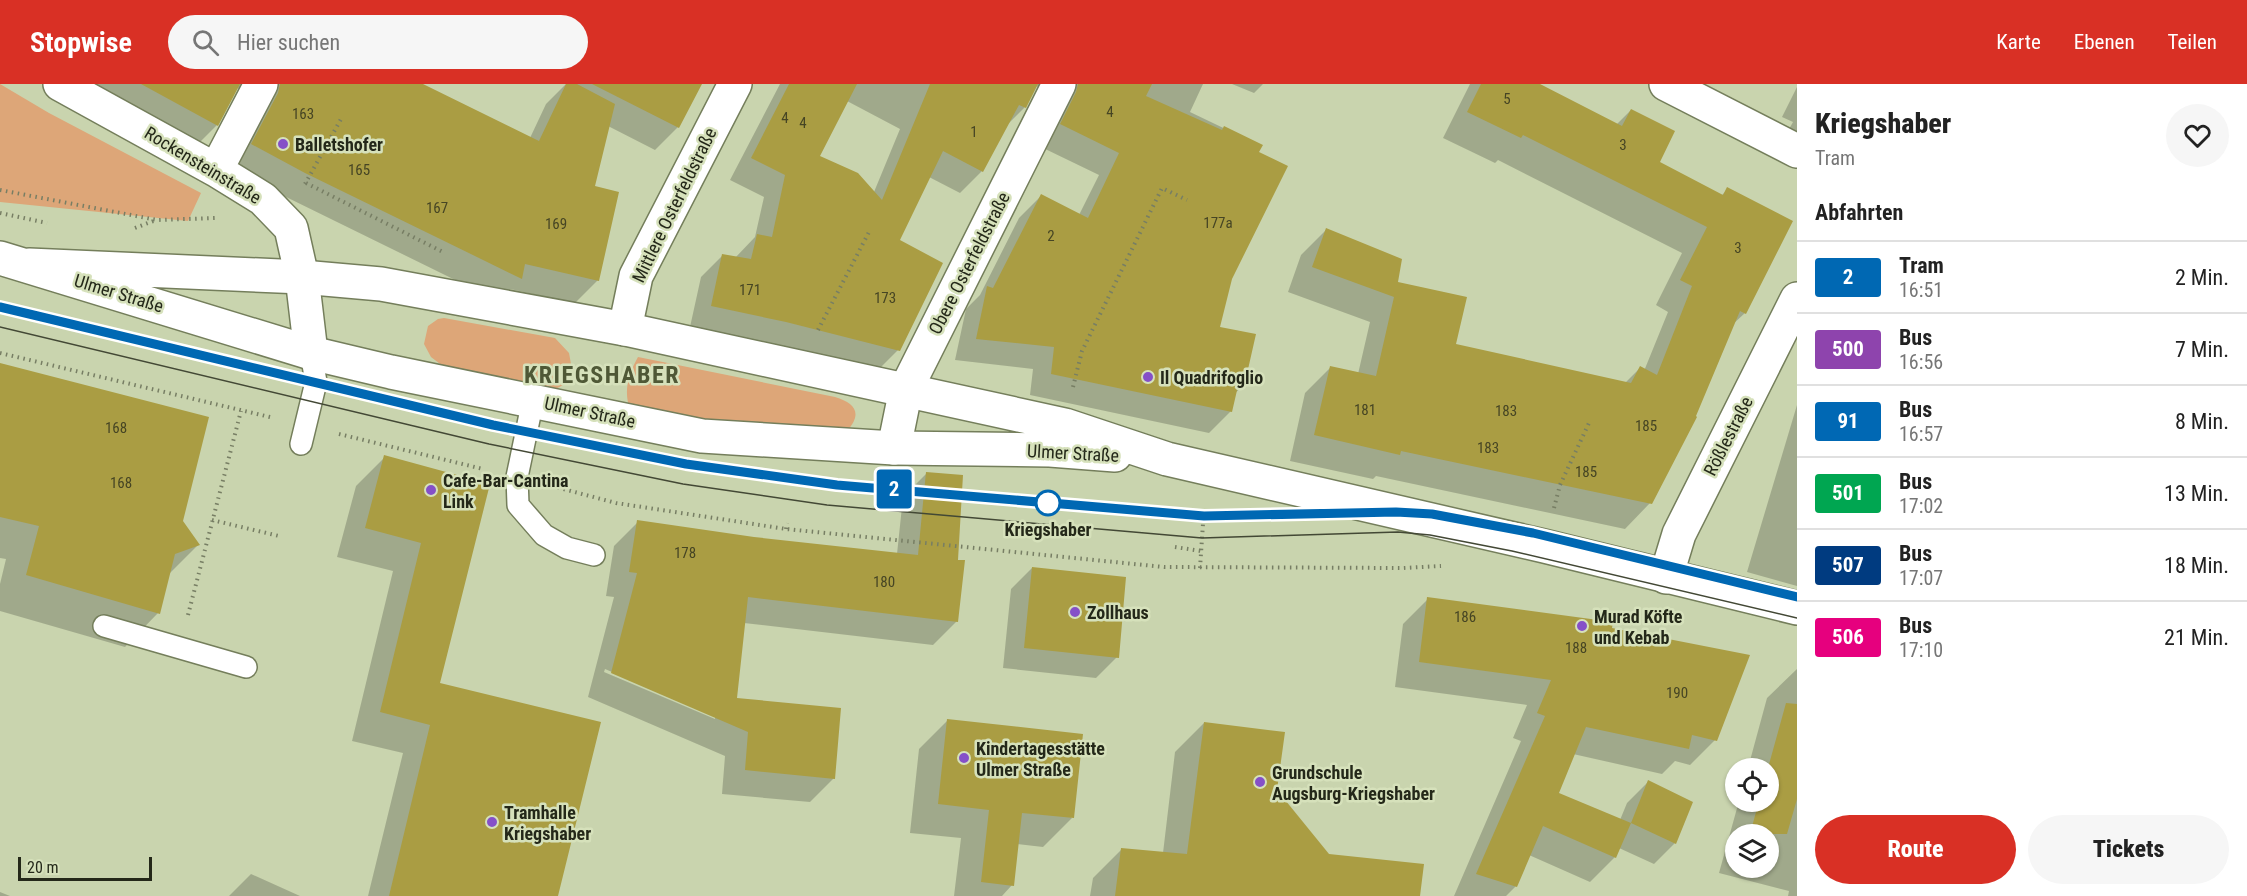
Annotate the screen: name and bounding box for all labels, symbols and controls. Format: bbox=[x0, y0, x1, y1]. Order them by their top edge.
search box bbox=[168, 15, 588, 69]
text: Stopwise bbox=[30, 26, 132, 59]
icon: search bbox=[189, 26, 222, 59]
text: Hier suchen bbox=[237, 30, 340, 55]
text: Karte bbox=[1996, 30, 2041, 54]
text: Ebenen bbox=[2074, 30, 2135, 54]
text: Teilen bbox=[2168, 30, 2217, 54]
house number: 5 bbox=[1503, 90, 1511, 108]
house number: 4 bbox=[1106, 103, 1114, 121]
button: heart bbox=[2166, 104, 2229, 167]
house number: 163 bbox=[292, 105, 314, 123]
text: Kriegshaber bbox=[1815, 107, 1951, 140]
house number: 4 bbox=[781, 109, 789, 127]
house number: 4 bbox=[799, 114, 807, 132]
street label: Rockensteinstraße bbox=[141, 122, 265, 208]
house number: 1 bbox=[970, 123, 978, 141]
street label: Mittlere Osterfeldstraße bbox=[627, 124, 721, 286]
place label: Balletshofer bbox=[295, 134, 383, 155]
house number: 3 bbox=[1619, 136, 1627, 154]
marker: Balletshofer bbox=[276, 137, 290, 151]
text: Tram bbox=[1815, 146, 1855, 170]
house number: 165 bbox=[348, 161, 370, 179]
street label: Obere Osterfeldstraße bbox=[924, 188, 1014, 338]
house number: 167 bbox=[426, 199, 448, 217]
text: Abfahrten bbox=[1815, 200, 1903, 225]
house number: 177a bbox=[1203, 214, 1233, 232]
house number: 169 bbox=[545, 215, 567, 233]
house number: 2 bbox=[1047, 227, 1055, 245]
house number: 3 bbox=[1734, 239, 1742, 257]
text: Tram bbox=[1899, 253, 1944, 278]
text: 2 bbox=[1843, 265, 1853, 289]
text: 2 Min. bbox=[2175, 265, 2229, 290]
street label: Ulmer Straße bbox=[72, 269, 166, 317]
text: 16:51 bbox=[1899, 278, 1943, 302]
house number: 171 bbox=[739, 281, 761, 299]
house number: 173 bbox=[874, 289, 896, 307]
text: Bus bbox=[1899, 325, 1932, 350]
text: 500 bbox=[1832, 337, 1864, 361]
text: 7 Min. bbox=[2175, 337, 2229, 362]
text: 16:56 bbox=[1899, 350, 1943, 374]
district label: KRIEGSHABER bbox=[524, 361, 680, 389]
place label: Il Quadrifoglio bbox=[1160, 367, 1263, 388]
marker: Il Quadrifoglio bbox=[1141, 370, 1155, 384]
street label: Ulmer Straße bbox=[543, 392, 637, 432]
street label: Rößlestraße bbox=[1699, 393, 1757, 479]
text: Bus bbox=[1899, 397, 1932, 422]
house number: 181 bbox=[1354, 401, 1376, 419]
house number: 183 bbox=[1495, 402, 1517, 420]
text: 91 bbox=[1837, 409, 1859, 433]
text: 8 Min. bbox=[2175, 409, 2229, 434]
house number: 185 bbox=[1635, 417, 1657, 435]
house number: 168 bbox=[105, 419, 127, 437]
text: 16:57 bbox=[1899, 422, 1943, 446]
house number: 183 bbox=[1477, 439, 1499, 457]
street label: Ulmer Straße bbox=[1026, 440, 1120, 466]
house number: 185 bbox=[1575, 463, 1597, 481]
text: Bus bbox=[1899, 469, 1932, 494]
place label: Cafe-Bar-Cantina Link bbox=[443, 470, 569, 512]
line badge: 2 bbox=[874, 470, 914, 508]
house number: 168 bbox=[110, 474, 132, 492]
text: 2 bbox=[889, 477, 899, 501]
text: 501 bbox=[1832, 481, 1864, 505]
text: 13 Min. bbox=[2164, 481, 2229, 506]
marker: Cafe-Bar-Cantina Link bbox=[424, 483, 438, 497]
marker: Kriegshaber bbox=[1035, 490, 1061, 516]
text: 17:02 bbox=[1899, 494, 1943, 518]
place label: Kriegshaber bbox=[1004, 519, 1092, 540]
text: Bus bbox=[1899, 541, 1932, 566]
house number: 178 bbox=[674, 544, 696, 562]
text: 507 bbox=[1832, 553, 1864, 577]
text: 18 Min. bbox=[2164, 553, 2229, 578]
text: 17:07 bbox=[1899, 566, 1943, 590]
house number: 180 bbox=[873, 573, 895, 591]
place label: Zollhaus bbox=[1087, 602, 1149, 623]
marker: Zollhaus bbox=[1068, 605, 1082, 619]
place label: Murad Köfte und Kebab bbox=[1594, 606, 1683, 648]
house number: 186 bbox=[1454, 608, 1476, 626]
text: Bus bbox=[1899, 613, 1932, 638]
marker: Murad Köfte und Kebab bbox=[1575, 619, 1589, 633]
text: 506 bbox=[1832, 625, 1864, 649]
text: 21 Min. bbox=[2164, 625, 2229, 650]
text: 17:10 bbox=[1899, 638, 1943, 662]
house number: 188 bbox=[1565, 639, 1587, 657]
house number: 190 bbox=[1666, 684, 1688, 702]
place label: Kindertagesstätte Ulmer Straße bbox=[976, 738, 1105, 780]
marker: Kindertagesstätte Ulmer Straße bbox=[957, 751, 971, 765]
map controls bbox=[1725, 758, 1779, 878]
button: locate bbox=[1725, 758, 1779, 812]
place label: Grundschule Augsburg-Kriegshaber bbox=[1272, 762, 1435, 804]
marker: Grundschule Augsburg-Kriegshaber bbox=[1253, 775, 1267, 789]
place label: Tramhalle Kriegshaber bbox=[504, 802, 591, 844]
marker: Tramhalle Kriegshaber bbox=[485, 815, 499, 829]
button: Route bbox=[1815, 815, 2016, 884]
button: Tickets bbox=[2028, 815, 2229, 884]
button: layers bbox=[1725, 824, 1779, 878]
scale bar bbox=[18, 854, 152, 882]
text: 20 m bbox=[27, 858, 59, 877]

